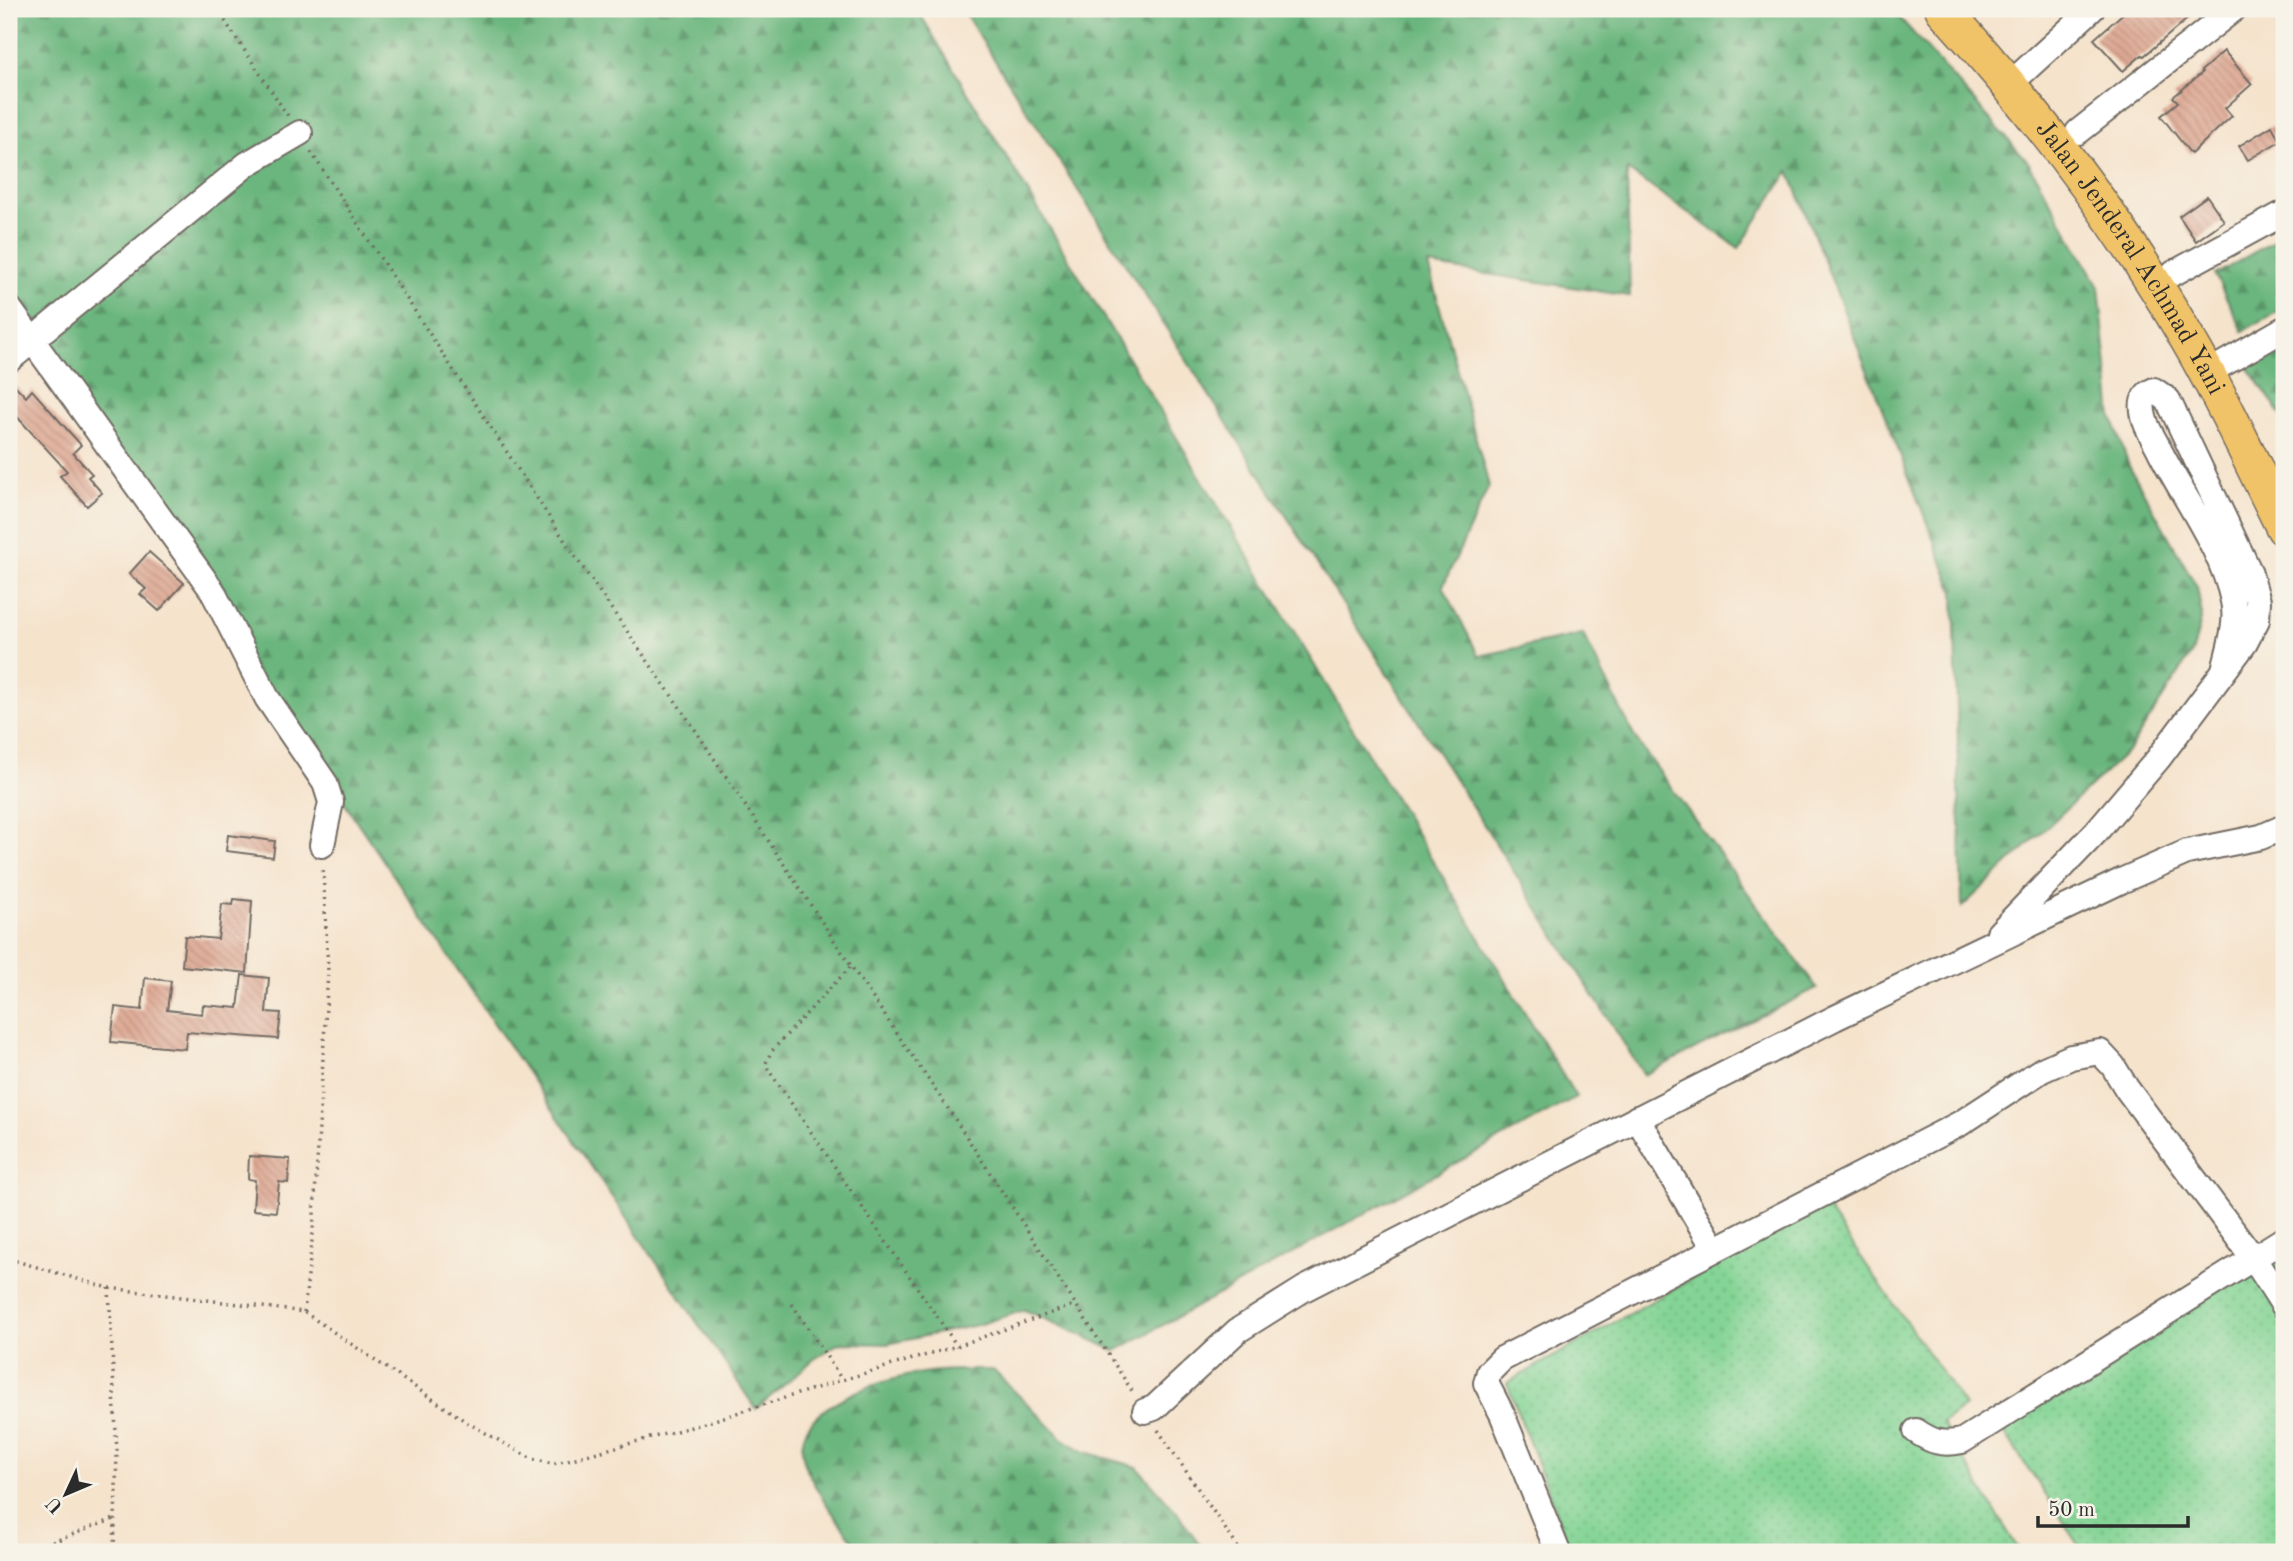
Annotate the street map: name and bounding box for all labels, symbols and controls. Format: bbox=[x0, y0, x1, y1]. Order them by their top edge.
street label: Jalan Jenderal Achmad Yani bbox=[2030, 116, 2229, 399]
north arrow bbox=[32, 1460, 102, 1530]
scale bar bbox=[2038, 1484, 2188, 1528]
text: U bbox=[43, 1492, 68, 1516]
text: 50 m bbox=[2048, 1500, 2095, 1521]

